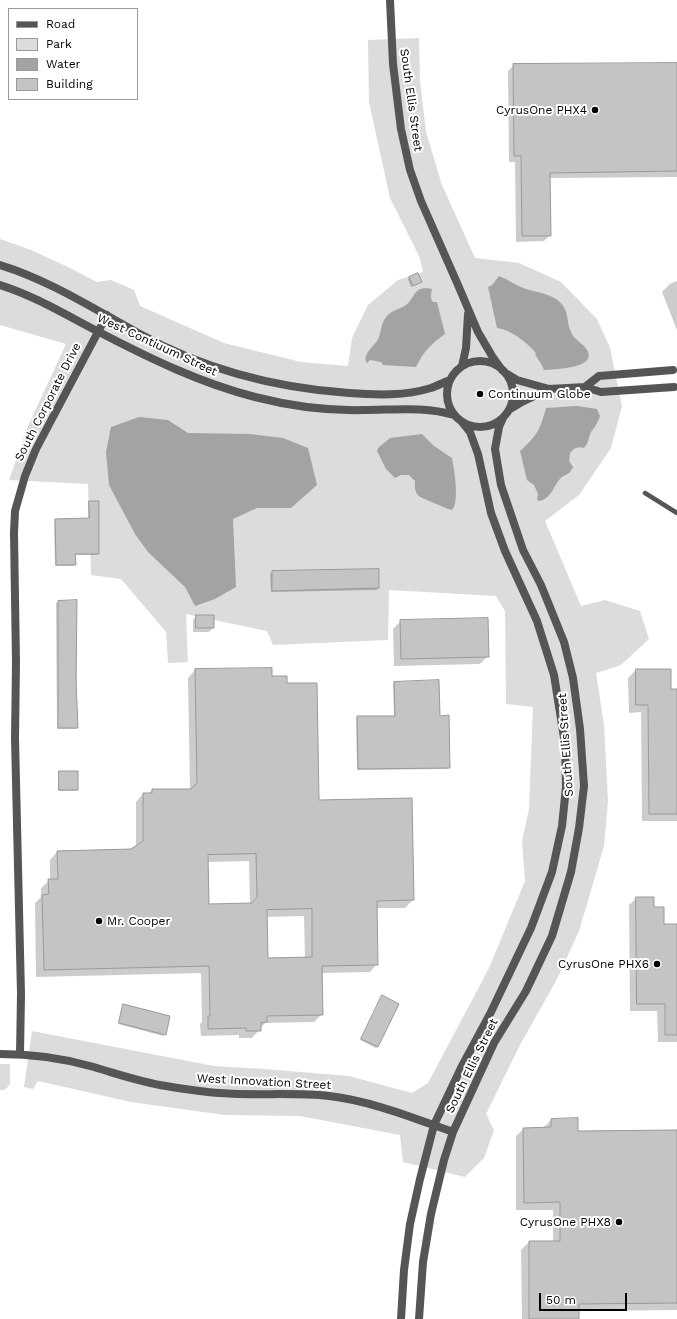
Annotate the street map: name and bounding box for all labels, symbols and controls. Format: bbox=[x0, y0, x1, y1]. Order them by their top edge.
legend bbox=[8, 8, 138, 100]
text: Road bbox=[46, 17, 75, 31]
text: Park bbox=[46, 37, 72, 51]
street label: South Ellis Street bbox=[397, 48, 425, 152]
text: Water bbox=[46, 57, 80, 71]
text: Building bbox=[46, 77, 93, 91]
place label: CyrusOne PHX4 bbox=[496, 103, 587, 117]
marker: CyrusOne PHX4 bbox=[590, 105, 600, 115]
street label: West Contiuum Street bbox=[95, 311, 219, 379]
street label: South Corporate Drive bbox=[12, 340, 84, 464]
place label: Continuum Globe bbox=[488, 387, 591, 401]
marker: Continuum Globe bbox=[475, 389, 485, 399]
street label: South Ellis Street bbox=[555, 693, 577, 797]
place label: Mr. Cooper bbox=[107, 914, 170, 928]
marker: Mr. Cooper bbox=[94, 916, 104, 926]
place label: CyrusOne PHX6 bbox=[558, 957, 649, 971]
marker: CyrusOne PHX6 bbox=[652, 959, 662, 969]
street label: South Ellis Street bbox=[443, 1016, 501, 1116]
street label: West Innovation Street bbox=[196, 1071, 332, 1093]
place label: CyrusOne PHX8 bbox=[520, 1215, 611, 1229]
marker: CyrusOne PHX8 bbox=[614, 1217, 624, 1227]
scale bar bbox=[541, 1285, 629, 1311]
text: 50 m bbox=[546, 1293, 576, 1307]

